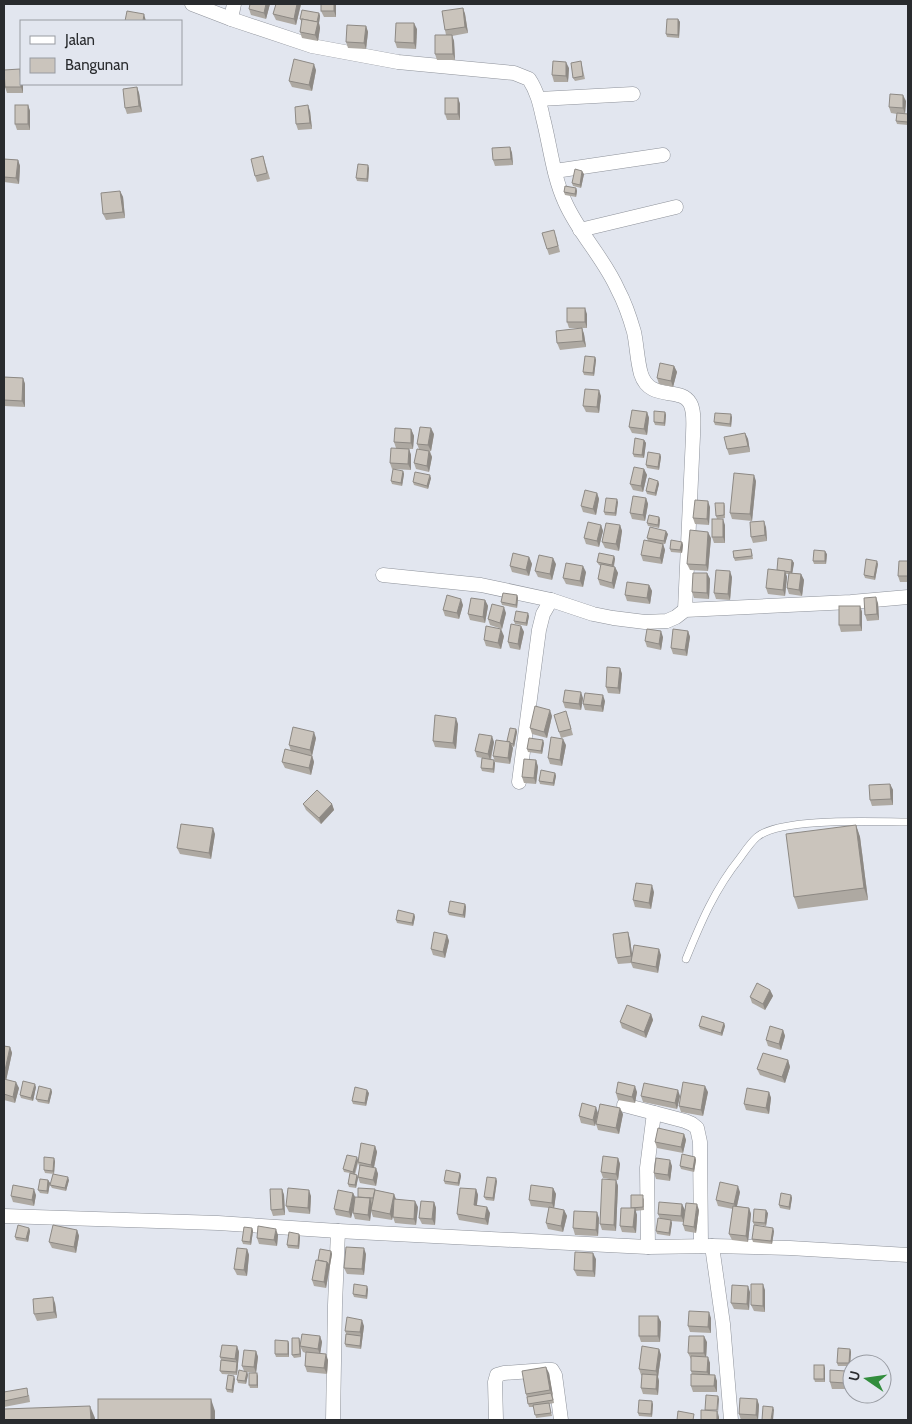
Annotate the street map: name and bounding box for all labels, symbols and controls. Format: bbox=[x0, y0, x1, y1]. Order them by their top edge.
legend bbox=[20, 20, 182, 85]
text: Jalan bbox=[64, 31, 95, 49]
text: Bangunan bbox=[65, 56, 129, 74]
north arrow bbox=[842, 1354, 892, 1404]
text: U bbox=[844, 1369, 864, 1383]

